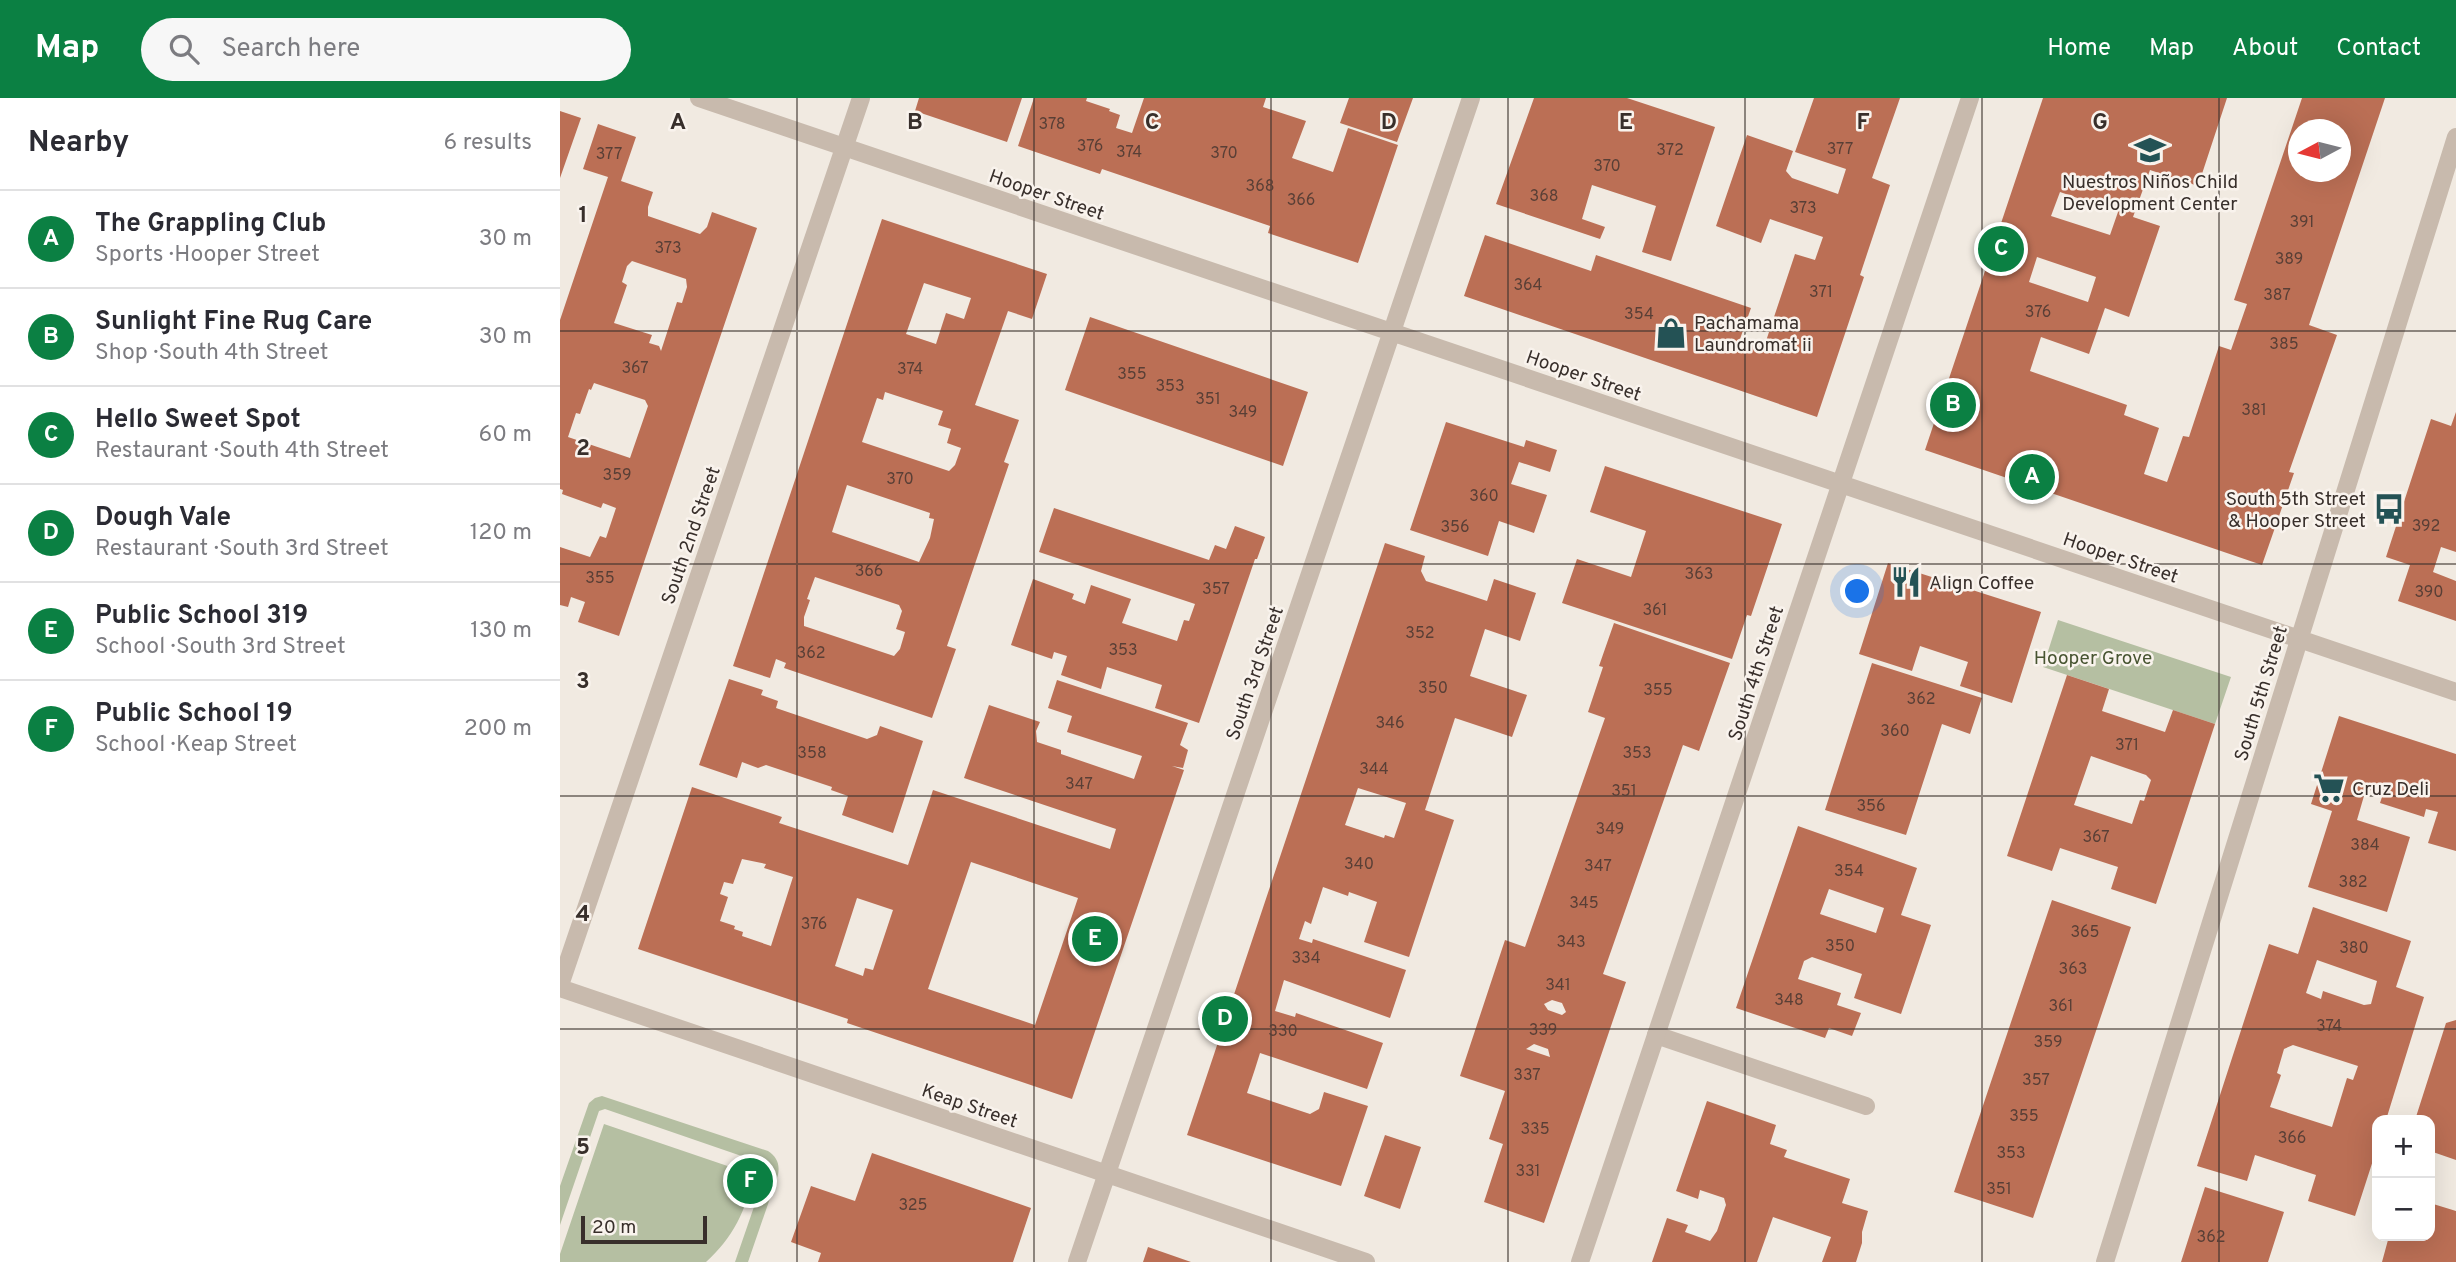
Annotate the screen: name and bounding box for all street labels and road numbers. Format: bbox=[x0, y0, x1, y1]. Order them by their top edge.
street label: Hooper Street bbox=[986, 165, 1107, 227]
street label: Hooper Street bbox=[1523, 346, 1644, 408]
street label: South 2nd Street bbox=[657, 463, 727, 608]
street label: Hooper Street bbox=[2060, 528, 2181, 590]
street label: South 3rd Street bbox=[1222, 603, 1290, 744]
street label: South 4th Street bbox=[1724, 603, 1790, 744]
street label: South 5th Street bbox=[2230, 623, 2294, 764]
street label: Keap Street bbox=[918, 1079, 1021, 1135]

